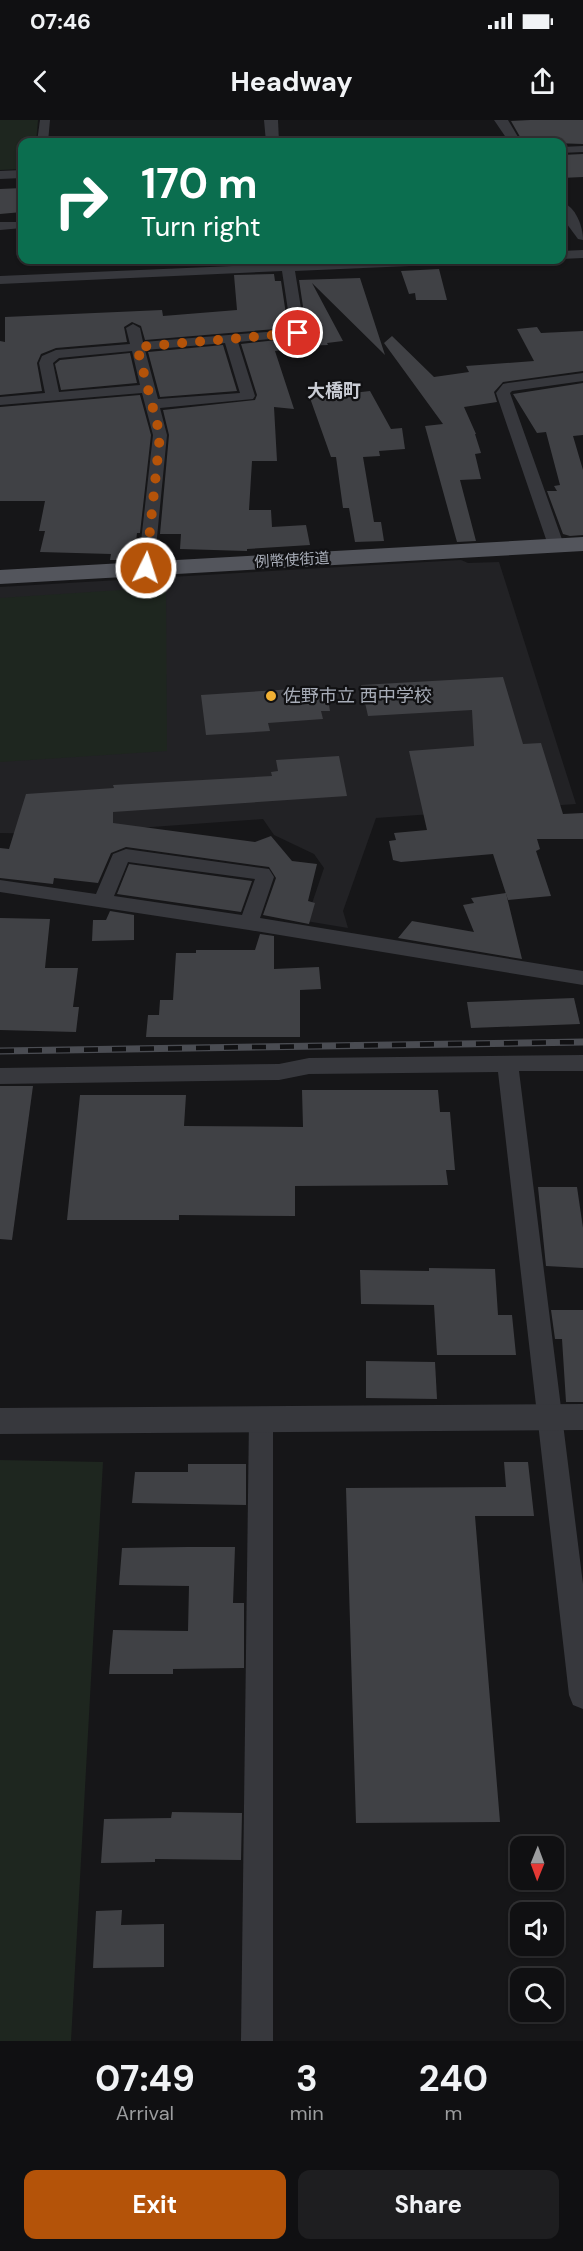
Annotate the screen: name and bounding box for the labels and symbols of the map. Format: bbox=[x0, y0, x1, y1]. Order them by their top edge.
pin bbox=[272, 307, 323, 358]
district label: 大橋町 bbox=[307, 379, 361, 403]
position arrow bbox=[114, 536, 178, 600]
street label: 例幣使街道 bbox=[254, 548, 330, 572]
place label: 佐野市立 西中学校 bbox=[283, 684, 432, 708]
marker: 佐野市立 西中学校 bbox=[264, 689, 278, 703]
north arrow bbox=[510, 1836, 564, 1890]

